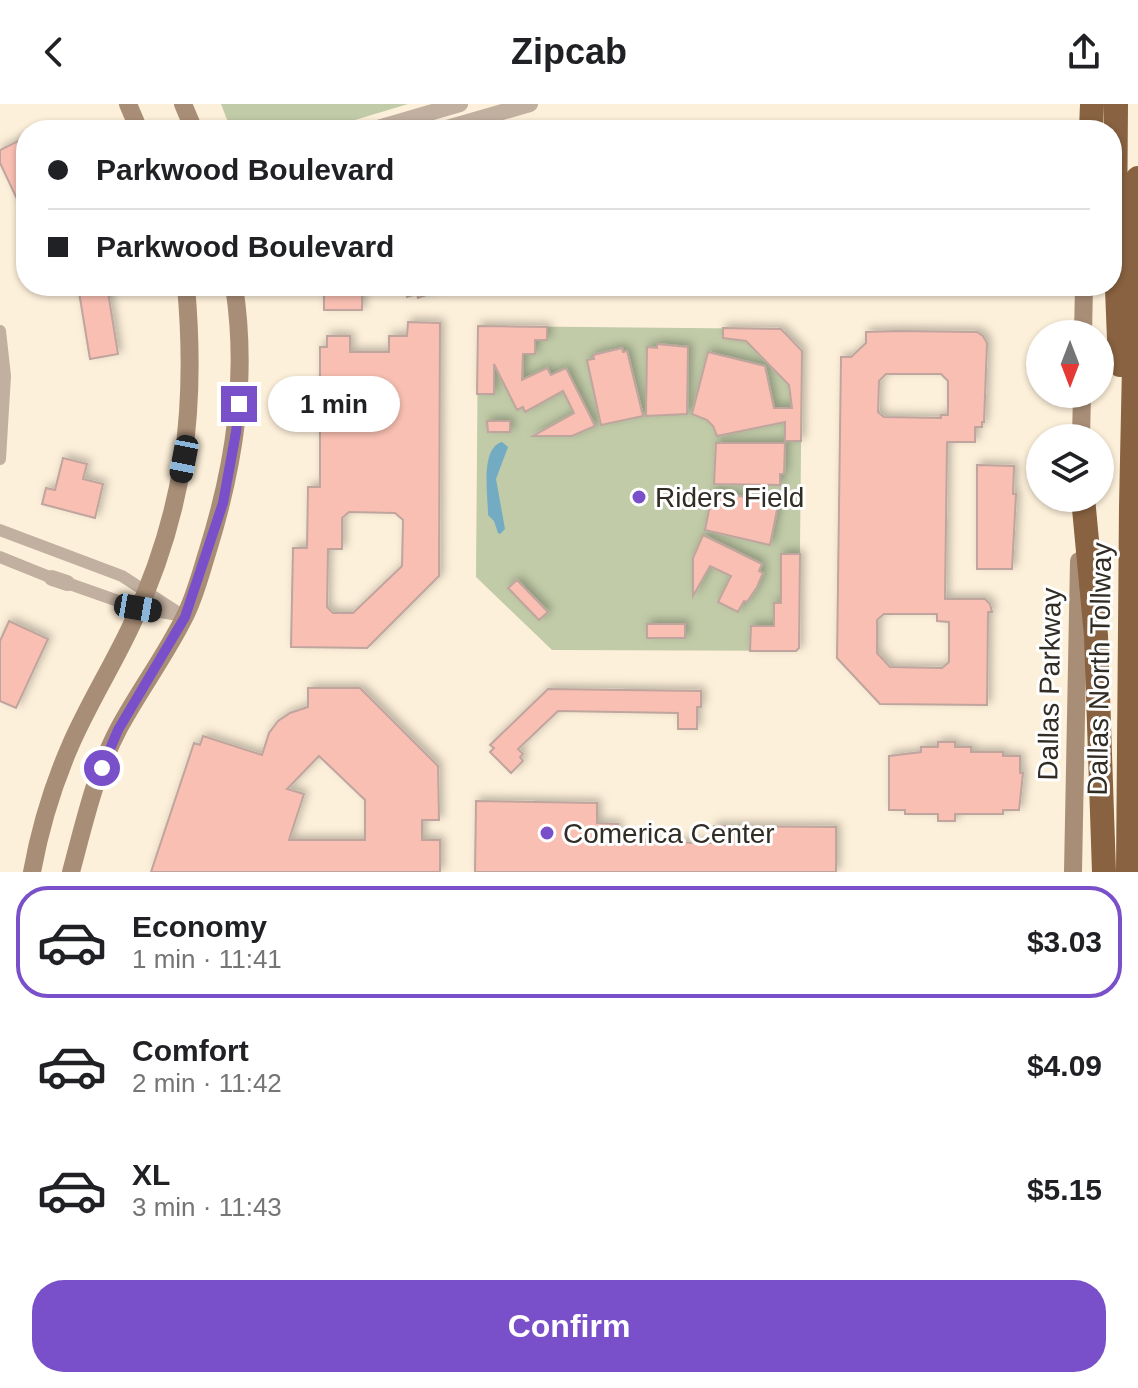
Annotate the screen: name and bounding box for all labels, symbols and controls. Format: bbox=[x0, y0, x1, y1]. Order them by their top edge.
icon: back bbox=[32, 30, 76, 74]
icon: share bbox=[1062, 30, 1106, 74]
text: Zipcab bbox=[511, 31, 627, 72]
text: Parkwood Boulevard bbox=[96, 153, 394, 186]
text: Parkwood Boulevard bbox=[96, 230, 394, 263]
north arrow bbox=[1026, 320, 1114, 408]
map controls bbox=[1026, 320, 1114, 512]
callout: 1 min bbox=[267, 376, 399, 432]
route end bbox=[221, 386, 257, 422]
text: 1 min bbox=[300, 389, 368, 419]
button: layers bbox=[1026, 424, 1114, 512]
car bbox=[168, 433, 200, 485]
place label: Riders Field bbox=[655, 482, 804, 513]
marker: Riders Field bbox=[630, 488, 648, 506]
street label: Dallas North Tollway bbox=[1082, 542, 1117, 796]
street label: Dallas Parkway bbox=[1032, 587, 1067, 781]
car bbox=[112, 592, 164, 624]
route start bbox=[84, 750, 120, 786]
place label: Comerica Center bbox=[563, 818, 775, 849]
marker: Comerica Center bbox=[538, 824, 556, 842]
icon: car bbox=[36, 906, 108, 978]
text: Economy bbox=[132, 910, 267, 943]
text: $3.03 bbox=[1027, 925, 1102, 958]
text: 1 min · 11:41 bbox=[132, 944, 282, 974]
icon: car bbox=[36, 1030, 108, 1102]
text: Comfort bbox=[132, 1034, 249, 1067]
text: $4.09 bbox=[1027, 1049, 1102, 1082]
text: 2 min · 11:42 bbox=[132, 1068, 282, 1098]
icon: car bbox=[36, 1154, 108, 1226]
text: XL bbox=[132, 1158, 170, 1191]
text: $5.15 bbox=[1027, 1173, 1102, 1206]
text: 3 min · 11:43 bbox=[132, 1192, 282, 1222]
button: Confirm bbox=[32, 1280, 1106, 1372]

